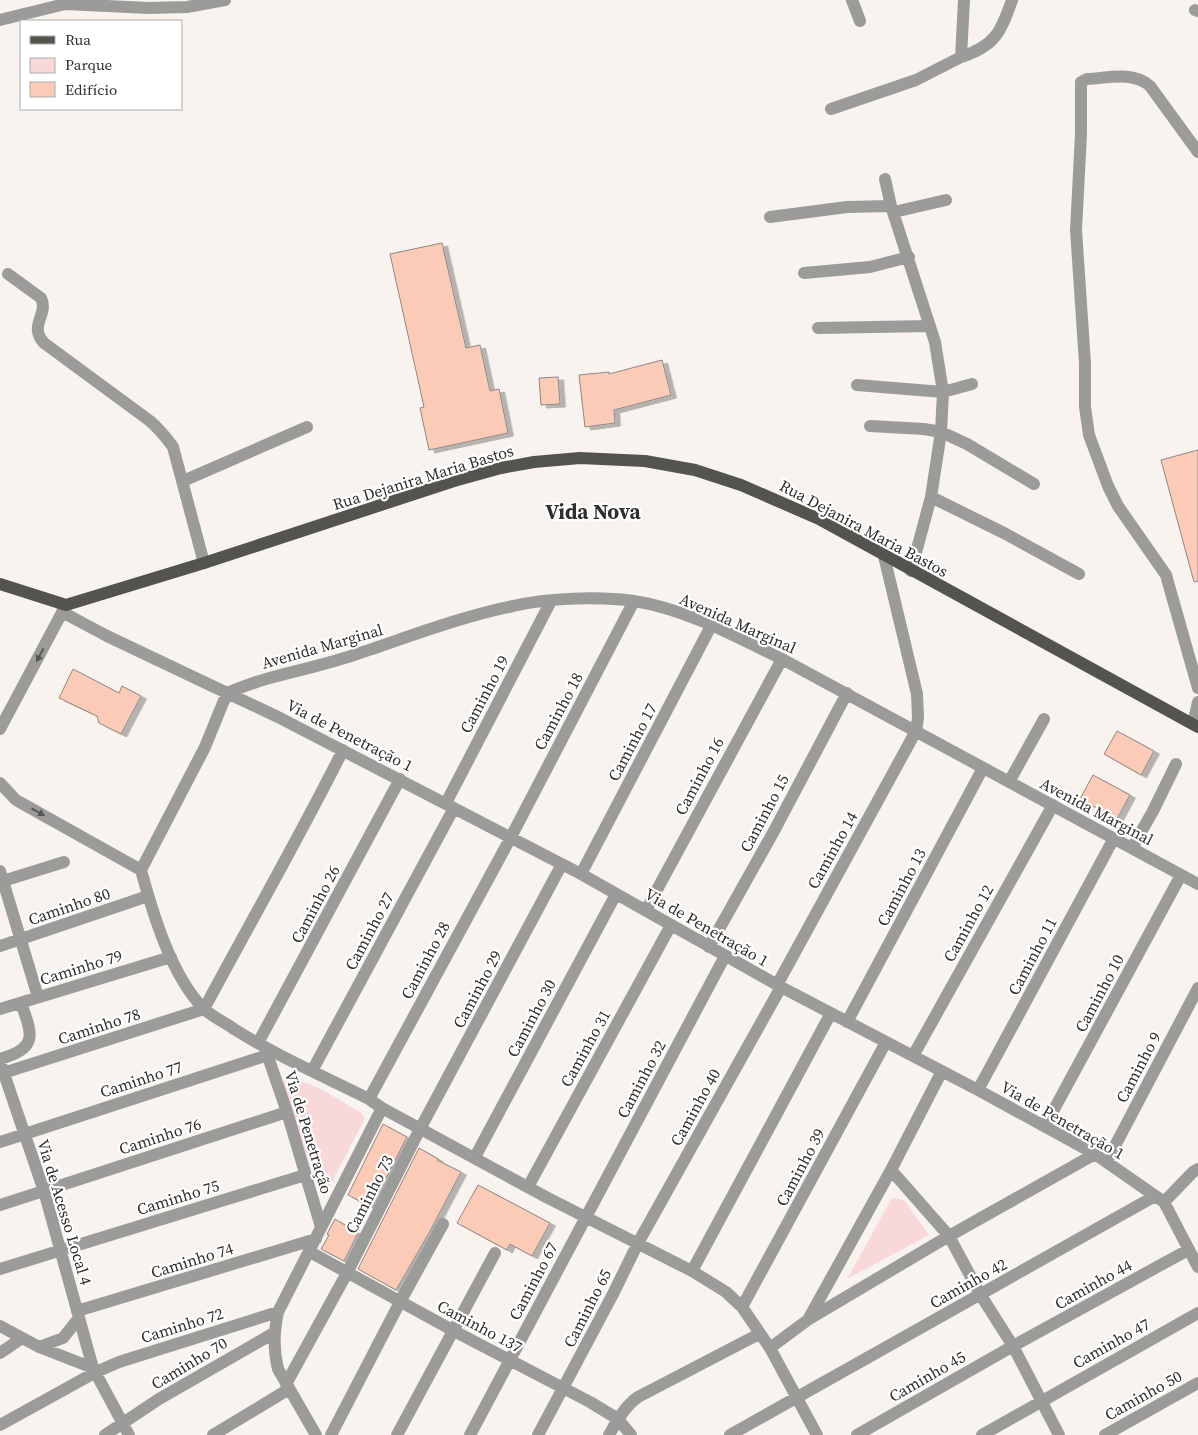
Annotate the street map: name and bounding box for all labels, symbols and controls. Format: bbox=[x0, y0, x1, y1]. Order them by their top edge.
legend bbox=[20, 20, 182, 110]
text: Rua bbox=[65, 29, 91, 50]
text: Parque bbox=[65, 54, 113, 75]
text: Edifício bbox=[65, 79, 117, 100]
street label: Rua Dejanira Maria Bastos bbox=[330, 439, 516, 515]
street label: Rua Dejanira Maria Bastos bbox=[776, 474, 952, 582]
district label: Vida Nova bbox=[545, 497, 642, 526]
street label: Avenida Marginal bbox=[676, 587, 800, 659]
street label: Avenida Marginal bbox=[259, 618, 385, 674]
one-way arrow bbox=[36, 647, 44, 662]
street label: Caminho 19 bbox=[454, 651, 514, 737]
street label: Caminho 18 bbox=[528, 668, 588, 754]
street label: Via de Penetração 1 bbox=[283, 694, 417, 776]
street label: Caminho 17 bbox=[602, 699, 662, 785]
street label: Caminho 16 bbox=[669, 733, 729, 819]
street label: Caminho 15 bbox=[734, 770, 794, 856]
street label: Avenida Marginal bbox=[1037, 772, 1158, 850]
street label: Caminho 14 bbox=[802, 807, 862, 893]
one-way arrow bbox=[31, 808, 46, 816]
street label: Caminho 13 bbox=[871, 844, 931, 930]
street label: Caminho 26 bbox=[285, 861, 345, 947]
street label: Caminho 12 bbox=[938, 880, 998, 966]
street label: Caminho 80 bbox=[25, 882, 113, 930]
street label: Via de Penetração 1 bbox=[641, 883, 773, 971]
street label: Caminho 27 bbox=[339, 888, 399, 974]
street label: Caminho 11 bbox=[1002, 913, 1062, 999]
street label: Caminho 28 bbox=[395, 917, 455, 1003]
street label: Caminho 79 bbox=[37, 944, 125, 990]
street label: Caminho 29 bbox=[447, 946, 507, 1032]
street label: Caminho 10 bbox=[1069, 950, 1129, 1036]
street label: Caminho 30 bbox=[501, 975, 561, 1061]
street label: Caminho 78 bbox=[55, 1002, 143, 1050]
street label: Caminho 31 bbox=[555, 1005, 615, 1091]
street label: Caminho 9 bbox=[1110, 1028, 1166, 1106]
street label: Caminho 32 bbox=[611, 1036, 671, 1122]
street label: Caminho 77 bbox=[97, 1055, 185, 1103]
street label: Caminho 40 bbox=[665, 1064, 725, 1150]
street label: Via de Penetração bbox=[280, 1068, 338, 1196]
street label: Via de Penetração 1 bbox=[997, 1076, 1129, 1164]
street label: Caminho 76 bbox=[116, 1112, 204, 1160]
street label: Caminho 39 bbox=[770, 1124, 830, 1210]
street label: Via de Acesso Local 4 bbox=[32, 1136, 98, 1288]
street label: Caminho 73 bbox=[340, 1151, 398, 1237]
street label: Caminho 75 bbox=[134, 1174, 222, 1220]
street label: Caminho 74 bbox=[148, 1237, 236, 1283]
street label: Caminho 67 bbox=[503, 1238, 563, 1324]
street label: Caminho 42 bbox=[925, 1253, 1011, 1313]
street label: Caminho 44 bbox=[1050, 1254, 1136, 1314]
street label: Caminho 65 bbox=[558, 1265, 616, 1351]
street label: Caminho 137 bbox=[434, 1294, 526, 1358]
street label: Caminho 72 bbox=[138, 1302, 226, 1348]
street label: Caminho 47 bbox=[1068, 1313, 1154, 1373]
street label: Caminho 70 bbox=[147, 1332, 231, 1394]
street label: Caminho 45 bbox=[885, 1345, 969, 1407]
street label: Caminho 50 bbox=[1100, 1365, 1186, 1425]

